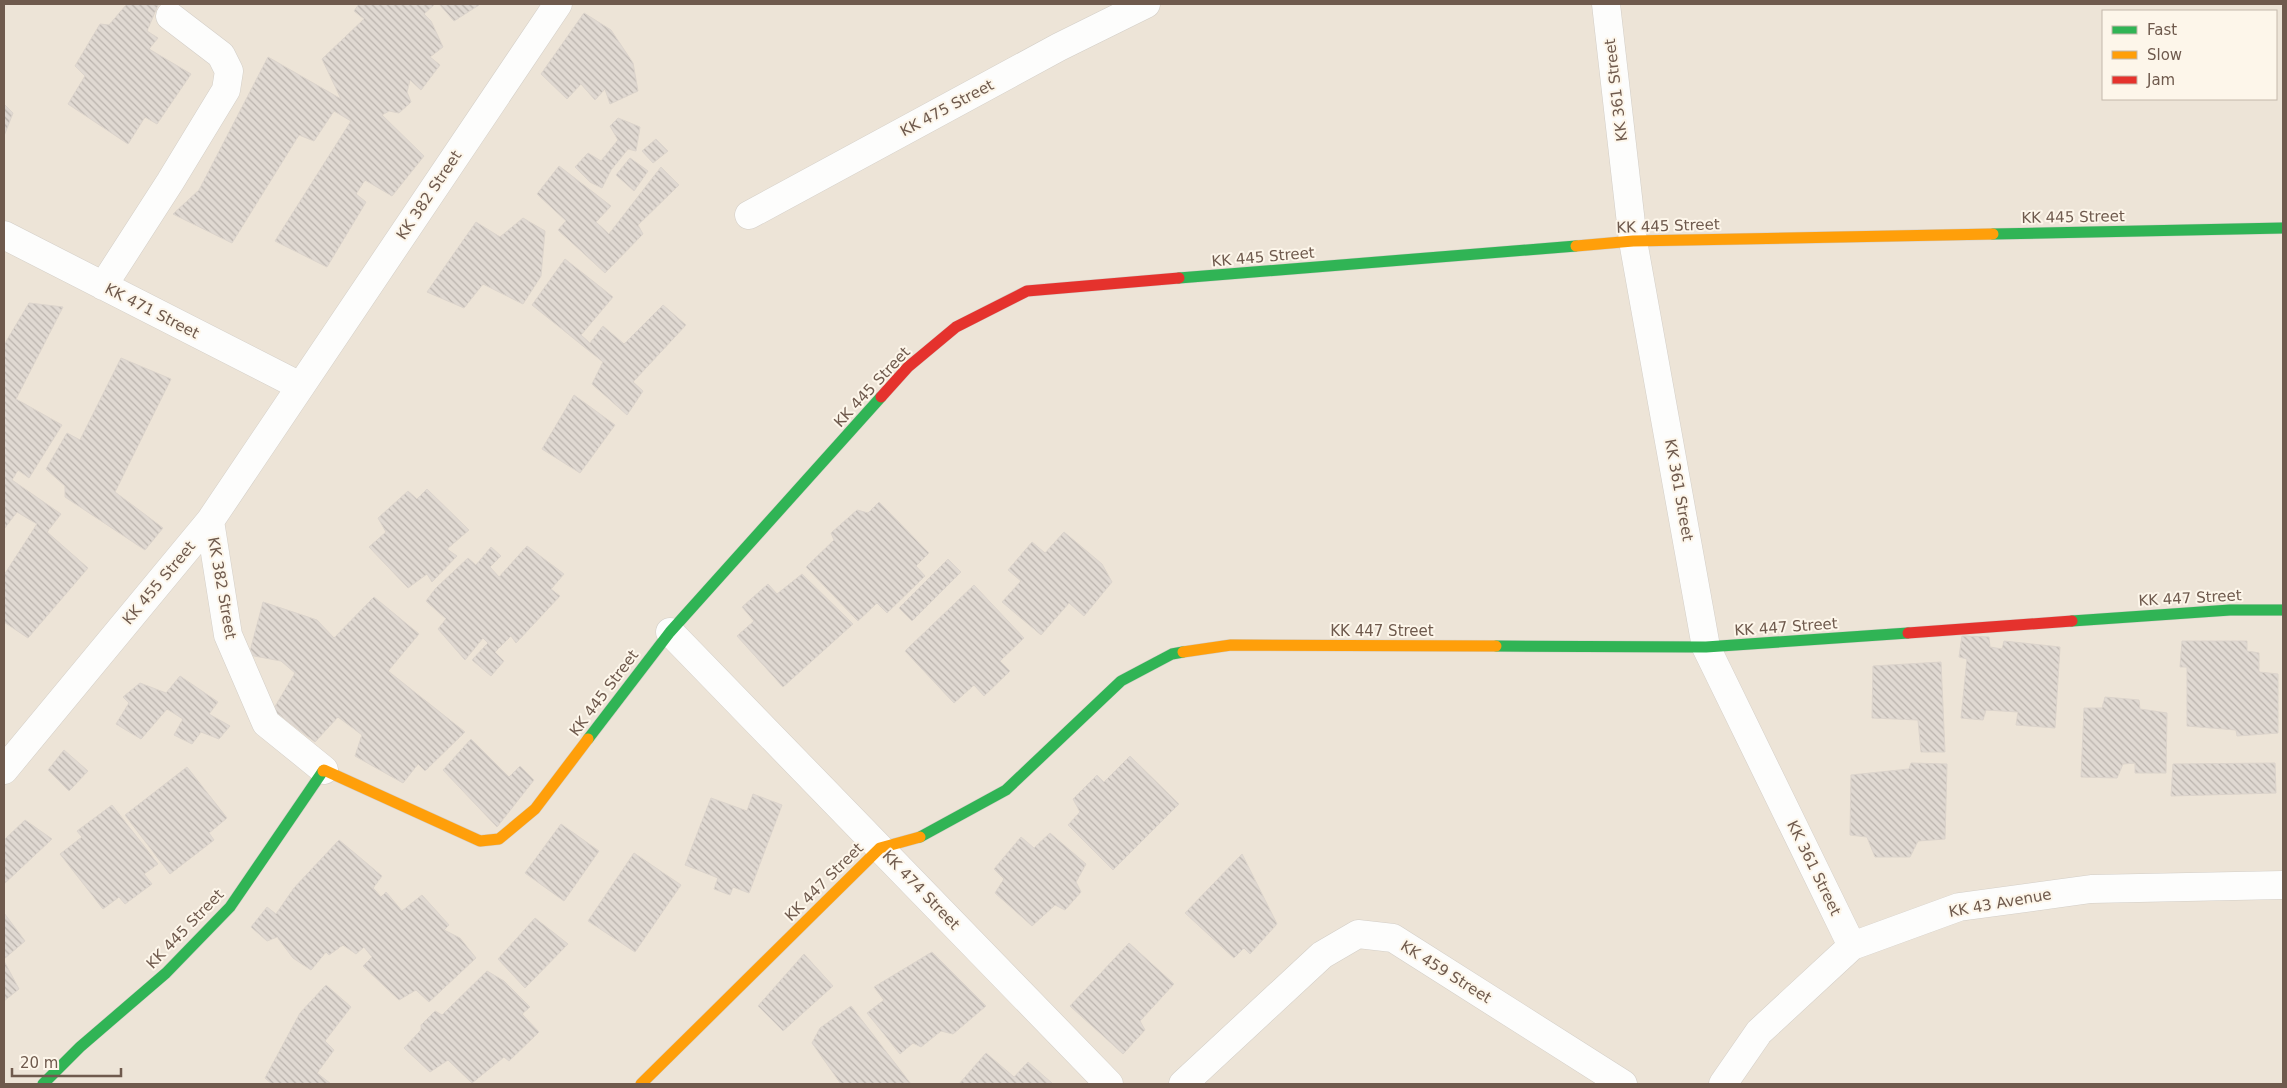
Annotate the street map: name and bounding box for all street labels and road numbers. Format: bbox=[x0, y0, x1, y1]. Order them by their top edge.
street label: KK 361 Street bbox=[1601, 37, 1631, 142]
street label: KK 475 Street bbox=[897, 76, 997, 140]
street label: KK 382 Street bbox=[393, 147, 465, 243]
street label: KK 445 Street bbox=[2021, 207, 2125, 227]
street label: KK 445 Street bbox=[1616, 215, 1720, 237]
street label: KK 445 Street bbox=[1211, 244, 1315, 270]
street label: KK 471 Street bbox=[102, 280, 202, 343]
street label: KK 445 Street bbox=[830, 343, 914, 431]
street label: KK 361 Street bbox=[1661, 438, 1697, 543]
street label: KK 382 Street bbox=[204, 536, 240, 641]
street label: KK 455 Street bbox=[119, 538, 199, 628]
street label: KK 447 Street bbox=[2138, 586, 2242, 610]
street label: KK 447 Street bbox=[1734, 614, 1838, 640]
street label: KK 447 Street bbox=[1330, 622, 1434, 640]
street label: KK 445 Street bbox=[566, 646, 642, 740]
street label: KK 361 Street bbox=[1783, 818, 1845, 919]
street label: KK 447 Street bbox=[781, 839, 867, 925]
street label: KK 474 Street bbox=[879, 847, 963, 934]
street label: KK 445 Street bbox=[143, 885, 227, 972]
street label: KK 43 Avenue bbox=[1947, 885, 2053, 921]
street label: KK 459 Street bbox=[1397, 937, 1495, 1007]

